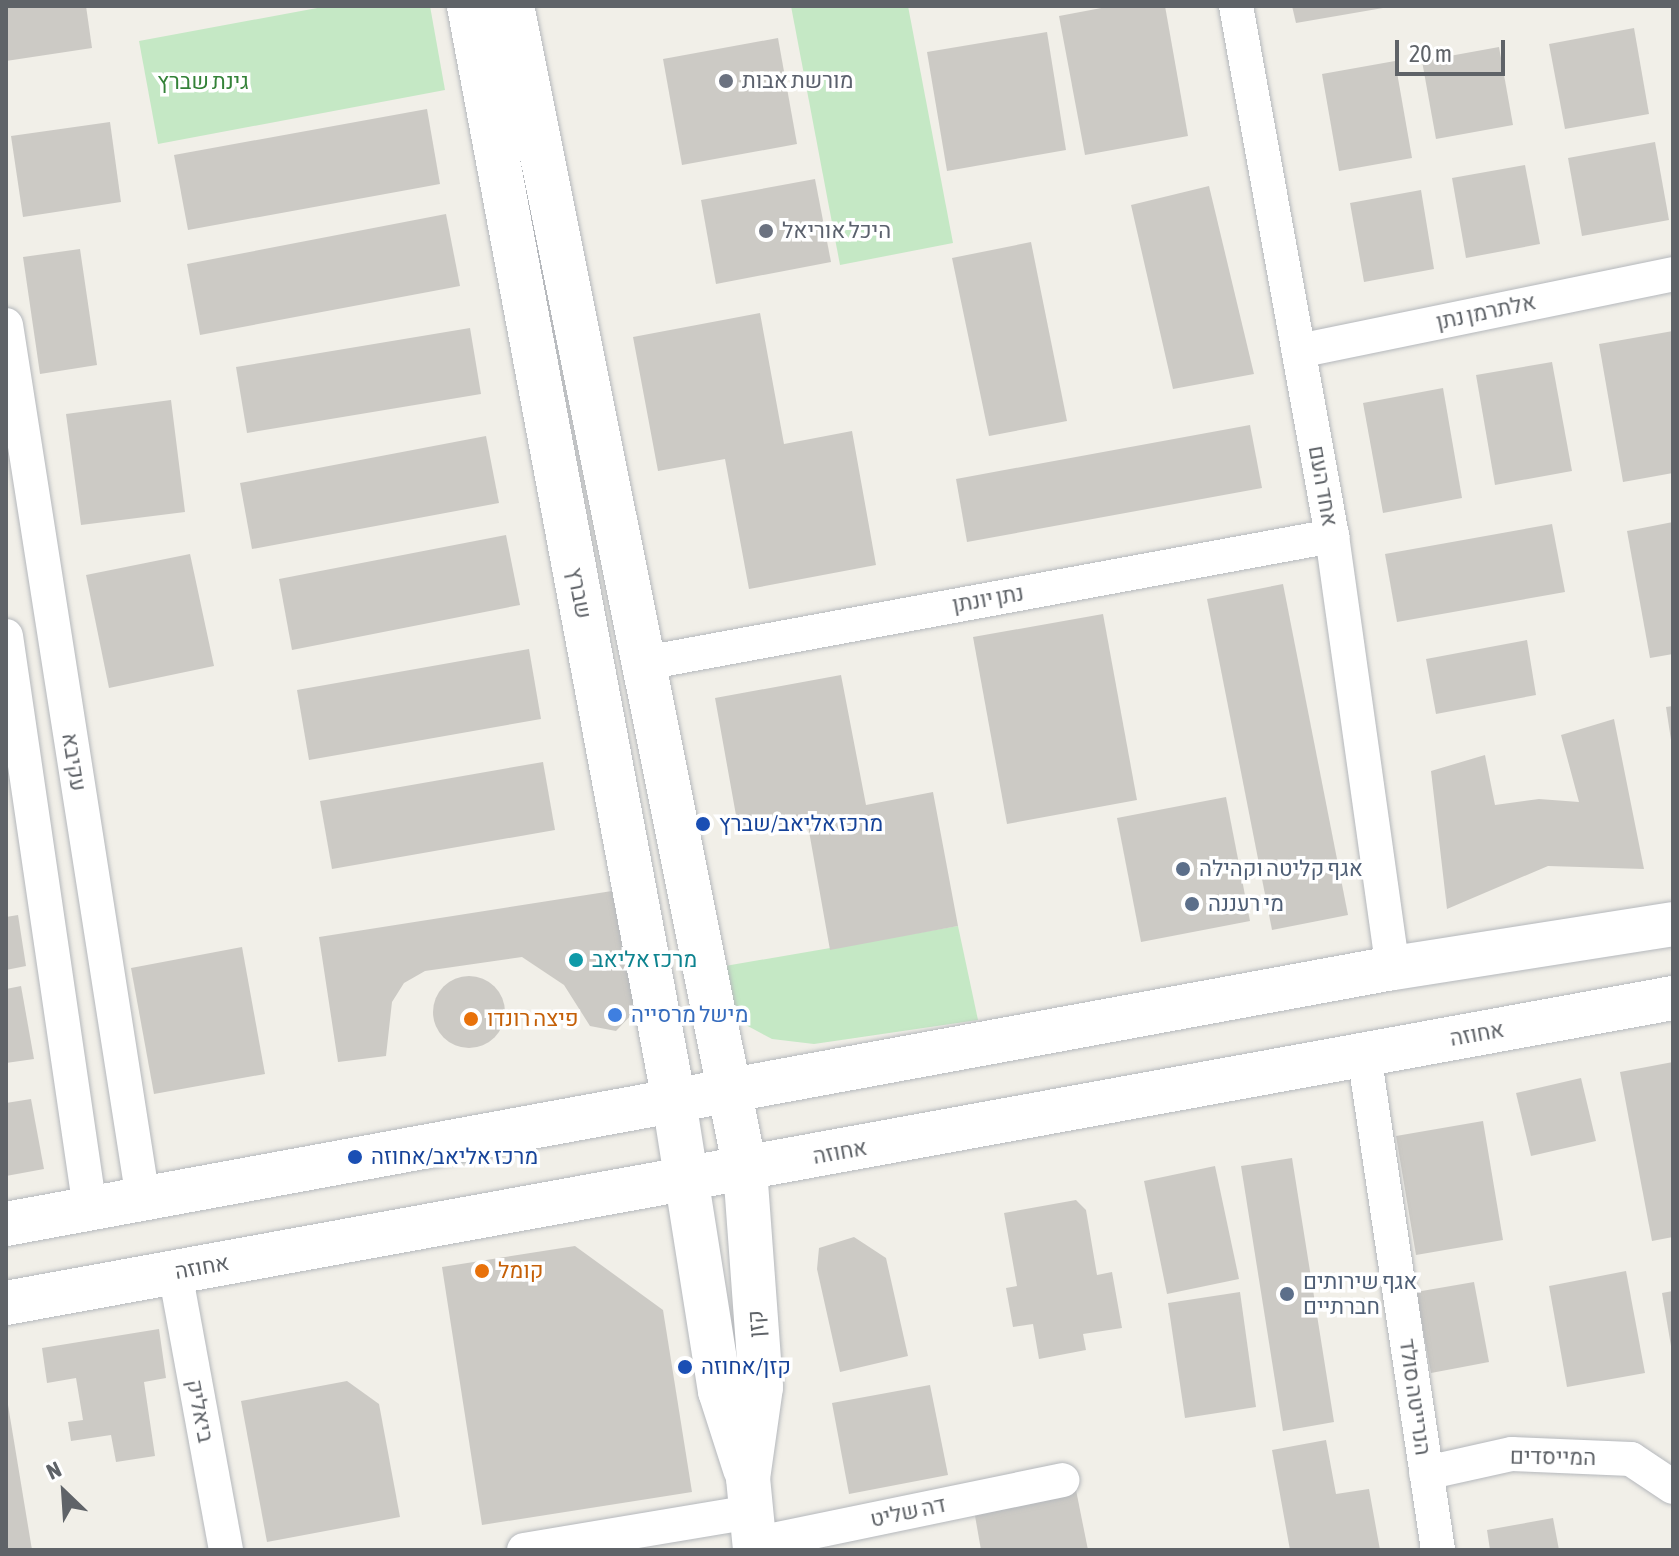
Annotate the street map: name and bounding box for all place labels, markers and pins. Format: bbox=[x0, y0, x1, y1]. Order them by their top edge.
place label: מורשת אבות bbox=[742, 68, 853, 94]
marker: מורשת אבות bbox=[717, 72, 735, 90]
place label: היכל אוריאל bbox=[782, 218, 891, 244]
marker: היכל אוריאל bbox=[757, 222, 775, 240]
place label: מרכז אליאב/שברץ bbox=[719, 811, 883, 837]
marker: מרכז אליאב/שברץ bbox=[694, 815, 712, 833]
place label: אגף קליטה וקהילה bbox=[1199, 856, 1363, 882]
marker: אגף קליטה וקהילה bbox=[1174, 860, 1192, 878]
place label: מי רעננה bbox=[1208, 891, 1284, 917]
marker: מי רעננה bbox=[1183, 895, 1201, 913]
place label: מרכז אליאב bbox=[592, 947, 697, 973]
marker: מרכז אליאב bbox=[567, 951, 585, 969]
place label: מישל מרסייה bbox=[631, 1002, 748, 1028]
place label: פיצה רונדו bbox=[487, 1006, 579, 1032]
marker: מישל מרסייה bbox=[606, 1006, 624, 1024]
marker: פיצה רונדו bbox=[462, 1010, 480, 1028]
place label: מרכז אליאב/אחוזה bbox=[371, 1144, 538, 1170]
marker: מרכז אליאב/אחוזה bbox=[346, 1148, 364, 1166]
place label: קומל bbox=[498, 1258, 543, 1284]
marker: קומל bbox=[473, 1262, 491, 1280]
place label: אגף שירותים חברתיים bbox=[1303, 1268, 1417, 1320]
marker: אגף שירותים חברתיים bbox=[1278, 1285, 1296, 1303]
place label: קזן/אחוזה bbox=[701, 1354, 791, 1380]
marker: קזן/אחוזה bbox=[676, 1358, 694, 1376]

